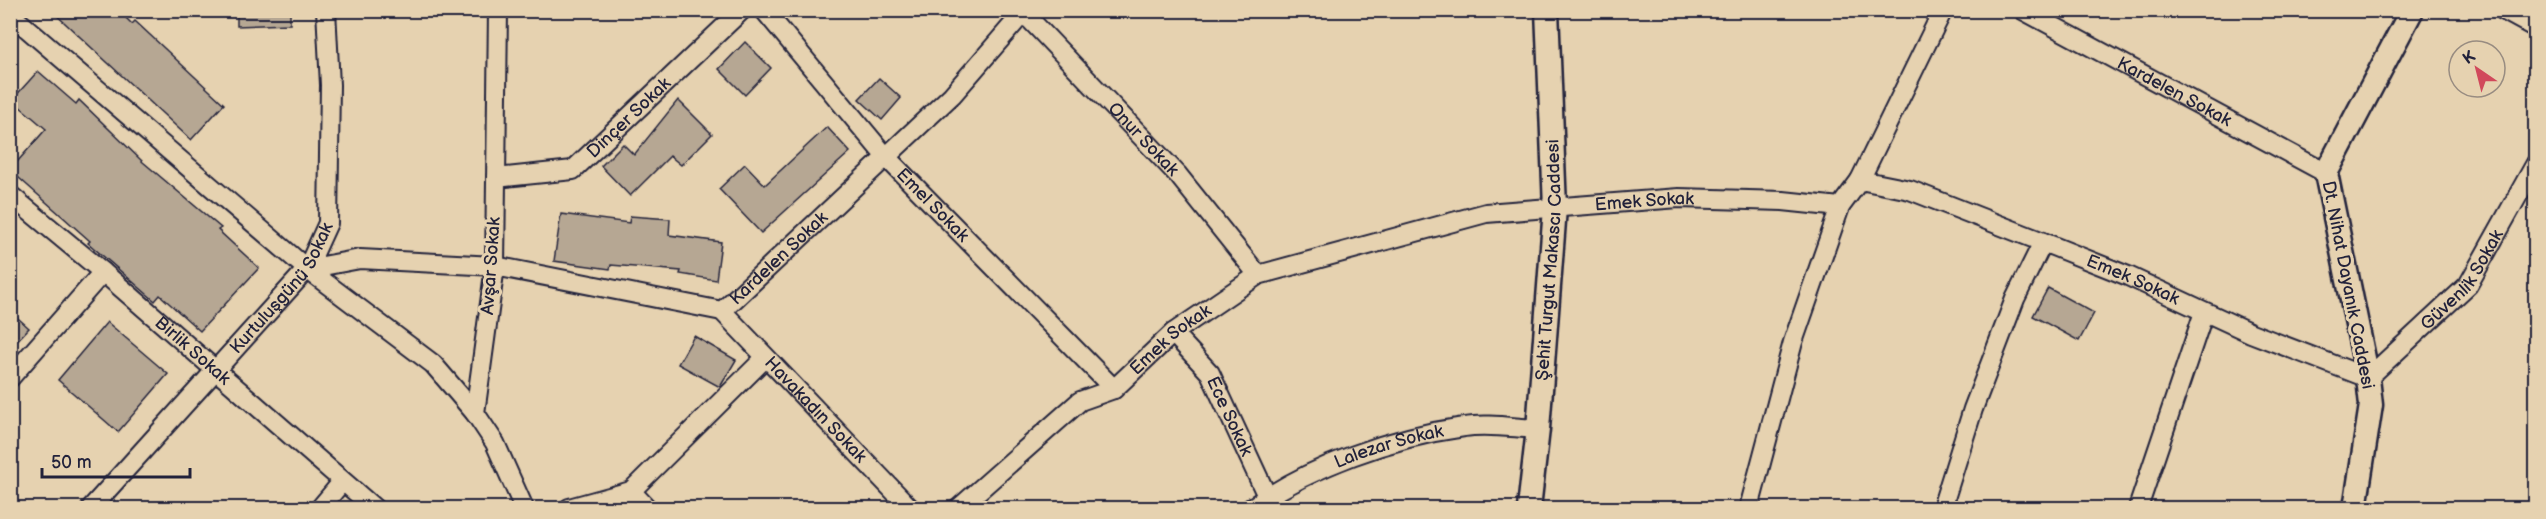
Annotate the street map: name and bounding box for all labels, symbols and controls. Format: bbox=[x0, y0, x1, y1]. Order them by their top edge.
north arrow bbox=[2447, 39, 2507, 99]
text: K bbox=[2459, 47, 2479, 69]
street label: Kardelen Sokak bbox=[2114, 52, 2235, 131]
street label: Dinçer Sokak bbox=[582, 73, 675, 162]
street label: Onur Sokak bbox=[1104, 98, 1184, 180]
street label: Şehit Turgut Makascı Caddesi bbox=[1531, 139, 1566, 381]
street label: Emel Sokak bbox=[892, 164, 974, 246]
street label: Dt. Nihat Dayanık Caddesi bbox=[2317, 179, 2379, 391]
street label: Emek Sokak bbox=[1594, 187, 1695, 215]
street label: Kardelen Sokak bbox=[725, 207, 832, 309]
street label: Avşar Sokak bbox=[477, 216, 505, 316]
street label: Kurtuluşgünü Sokak bbox=[225, 219, 337, 358]
street label: Güvenlik Sokak bbox=[2416, 225, 2507, 334]
street label: Emek Sokak bbox=[2084, 250, 2183, 309]
street label: Emek Sokak bbox=[1125, 300, 1215, 379]
street label: Birlik Sokak bbox=[151, 312, 235, 389]
street label: Havakadın Sokak bbox=[760, 352, 871, 467]
street label: Ece Sokak bbox=[1203, 373, 1257, 459]
street label: Lalezar Sokak bbox=[1331, 420, 1445, 472]
scale bar bbox=[42, 441, 190, 479]
text: 50 m bbox=[51, 452, 92, 473]

